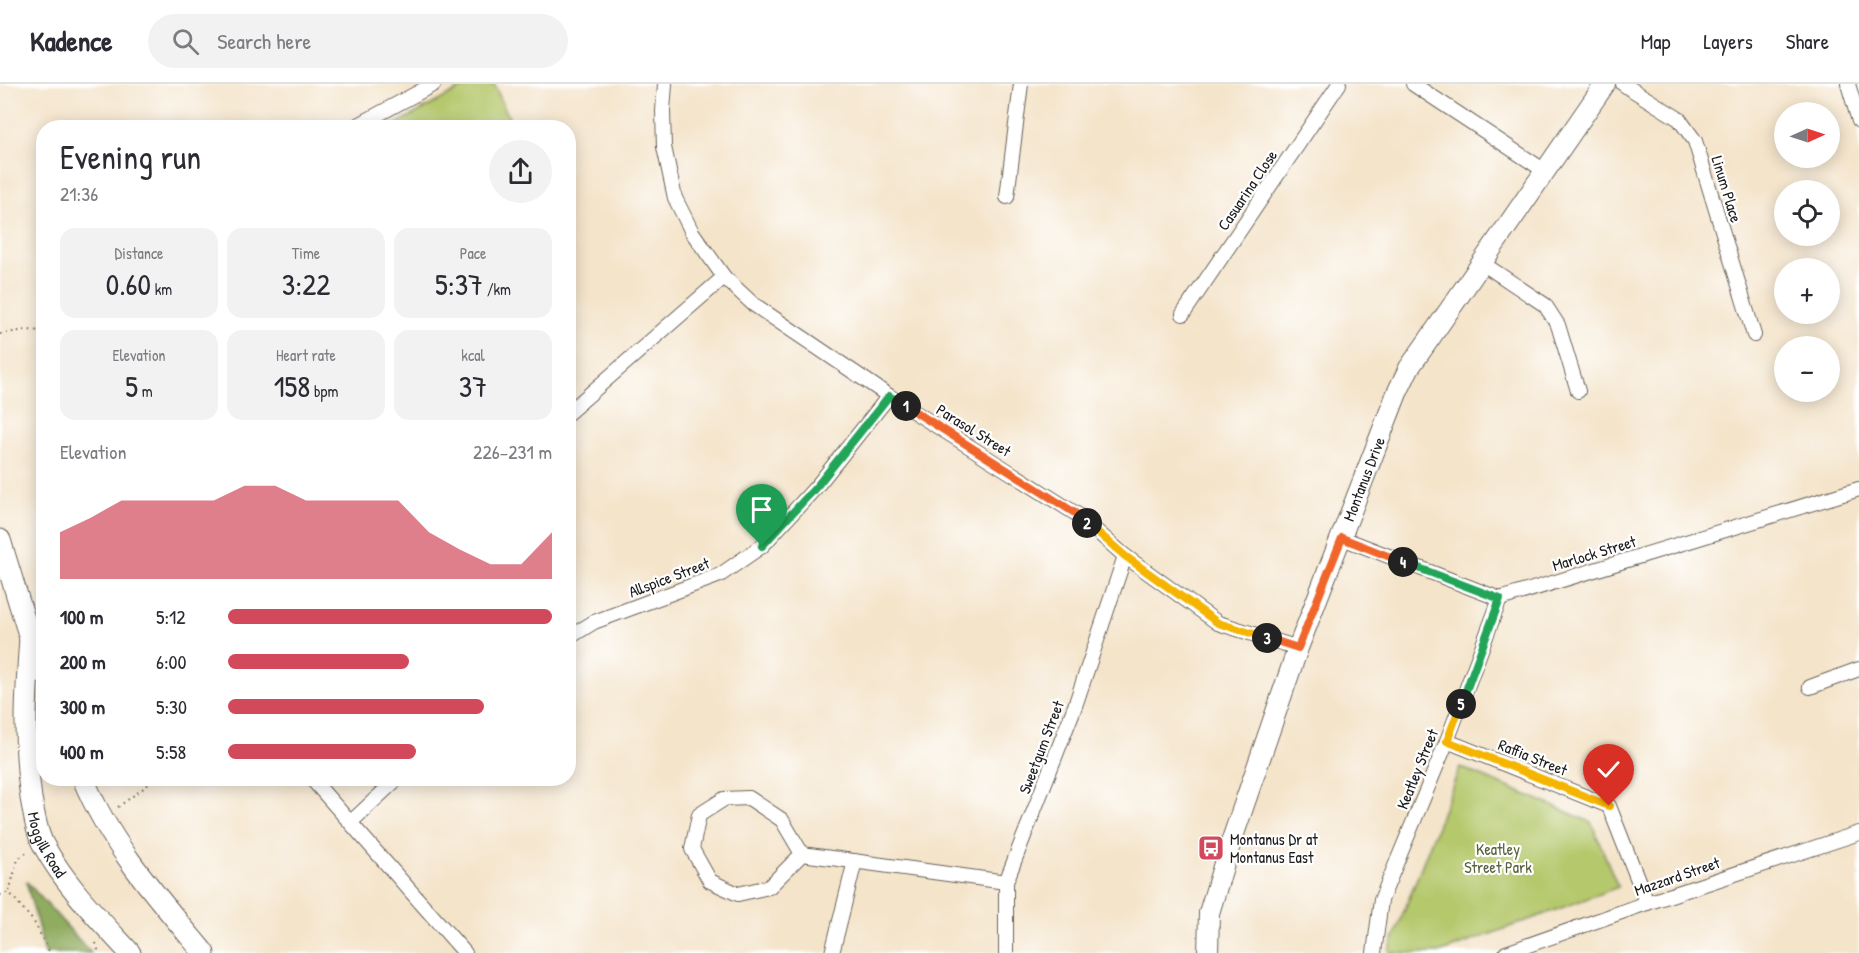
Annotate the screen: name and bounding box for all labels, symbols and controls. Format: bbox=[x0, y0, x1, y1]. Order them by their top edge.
search box bbox=[148, 14, 568, 68]
text: Kadence bbox=[30, 22, 112, 60]
icon: search bbox=[169, 25, 202, 58]
text: Search here bbox=[217, 26, 311, 56]
text: Map bbox=[1641, 27, 1670, 56]
text: Layers bbox=[1703, 27, 1753, 56]
text: Share bbox=[1786, 27, 1829, 56]
north arrow bbox=[1774, 102, 1840, 168]
map controls bbox=[1774, 102, 1840, 402]
text: Evening run bbox=[60, 135, 201, 179]
button: share bbox=[489, 140, 552, 203]
street label: Casuarina Close bbox=[1212, 145, 1282, 235]
street label: Linum Place bbox=[1706, 153, 1748, 226]
text: 21:36 bbox=[60, 180, 98, 207]
button: locate bbox=[1774, 180, 1840, 246]
text: Distance bbox=[115, 242, 163, 264]
text: Time bbox=[292, 242, 320, 264]
text: Pace bbox=[460, 242, 486, 264]
button: + bbox=[1774, 258, 1840, 324]
text: 0.60 bbox=[106, 264, 151, 304]
text: 3:22 bbox=[282, 264, 330, 304]
text: 5:37 bbox=[435, 264, 483, 304]
text: km bbox=[151, 278, 172, 300]
text: /km bbox=[483, 278, 511, 300]
button: − bbox=[1774, 336, 1840, 402]
text: Elevation bbox=[112, 344, 166, 366]
text: Heart rate bbox=[276, 344, 336, 366]
text: kcal bbox=[461, 344, 485, 366]
text: 5 bbox=[125, 366, 138, 406]
text: 158 bbox=[274, 366, 310, 406]
text: 37 bbox=[459, 366, 487, 406]
text: m bbox=[138, 380, 153, 402]
text: bpm bbox=[310, 380, 338, 402]
pin: 1 bbox=[891, 391, 921, 421]
text: 1 bbox=[903, 395, 909, 417]
street label: Parasol Street bbox=[932, 398, 1016, 462]
street label: Montanus Drive bbox=[1337, 433, 1390, 524]
text: Elevation bbox=[60, 438, 126, 465]
text: 226–231 m bbox=[473, 438, 552, 465]
pin bbox=[736, 484, 787, 546]
icon: arrive bbox=[745, 493, 778, 526]
pin: 2 bbox=[1072, 508, 1102, 538]
text: 2 bbox=[1083, 512, 1091, 534]
street label: Marlock Street bbox=[1549, 530, 1639, 576]
pin: 4 bbox=[1388, 547, 1418, 577]
street label: Allspice Street bbox=[625, 551, 713, 602]
text: 4 bbox=[1400, 551, 1406, 573]
text: 100 m bbox=[60, 603, 103, 630]
text: 5:12 bbox=[156, 603, 186, 630]
pin: 3 bbox=[1252, 623, 1282, 653]
text: 3 bbox=[1263, 627, 1271, 649]
text: 200 m bbox=[60, 648, 105, 675]
text: 6:00 bbox=[156, 648, 187, 675]
pin: 5 bbox=[1446, 689, 1476, 719]
text: 300 m bbox=[60, 693, 105, 720]
text: 5:30 bbox=[156, 693, 187, 720]
text: 5 bbox=[1458, 693, 1464, 715]
street label: Sweetgum Street bbox=[1013, 697, 1069, 797]
street label: Keatley Street bbox=[1391, 725, 1443, 812]
street label: Raffia Street bbox=[1495, 733, 1571, 781]
text: 400 m bbox=[60, 738, 104, 765]
text: 5:58 bbox=[156, 738, 186, 765]
pin bbox=[1583, 744, 1634, 806]
icon: check bbox=[1592, 753, 1625, 786]
street label: Moggill Road bbox=[23, 810, 72, 882]
place label: Montanus Dr at Montanus East bbox=[1230, 828, 1318, 868]
bus stop icon: Montanus Dr at Montanus East bbox=[1196, 833, 1226, 863]
park label: Keatley Street Park bbox=[1464, 838, 1532, 878]
street label: Mazzard Street bbox=[1631, 851, 1723, 901]

